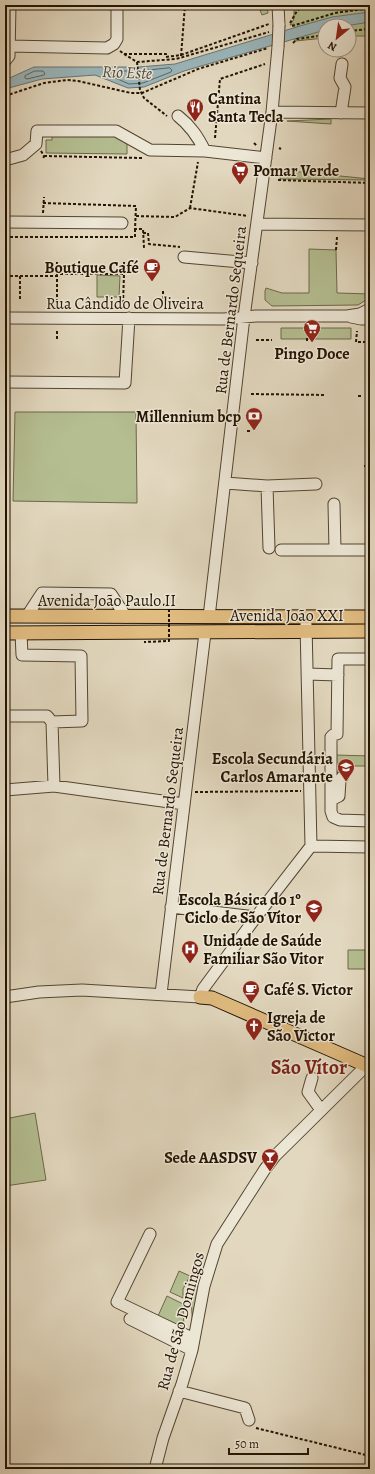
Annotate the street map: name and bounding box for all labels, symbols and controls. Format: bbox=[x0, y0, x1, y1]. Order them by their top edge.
north arrow bbox=[317, 18, 357, 58]
text: N bbox=[325, 38, 340, 55]
water label: Rio Este bbox=[101, 60, 152, 85]
place label: Cantina Santa Tecla bbox=[208, 88, 284, 128]
restaurant icon: Cantina Santa Tecla bbox=[185, 97, 205, 122]
supermarket icon: Pomar Verde bbox=[230, 160, 250, 185]
place label: Pomar Verde bbox=[253, 160, 339, 182]
street label: Rua de Bernardo Sequeira bbox=[210, 224, 252, 396]
place label: Boutique Café bbox=[45, 257, 139, 279]
cafe icon: Boutique Café bbox=[142, 257, 162, 282]
street label: Rua Cândido de Oliveira bbox=[46, 293, 205, 315]
supermarket icon: Pingo Doce bbox=[302, 318, 322, 343]
place label: Pingo Doce bbox=[274, 343, 350, 365]
place label: Millennium bcp bbox=[136, 406, 241, 428]
bank icon: Millennium bcp bbox=[244, 406, 264, 431]
street label: Avenida João Paulo II bbox=[37, 590, 176, 612]
street label: Avenida João XXI bbox=[229, 605, 344, 627]
street label: Rua de Bernardo Sequeira bbox=[147, 725, 189, 897]
place label: Escola Secundária Carlos Amarante bbox=[212, 748, 333, 788]
school or university icon: Escola Secundária Carlos Amarante bbox=[336, 757, 356, 782]
place label: Escola Básica do 1º Ciclo de São Vítor bbox=[178, 889, 301, 929]
school or university icon: Escola Básica do 1º Ciclo de São Vítor bbox=[304, 898, 324, 923]
place label: Unidade de Saúde Familiar São Vitor bbox=[203, 930, 324, 970]
hospital icon: Unidade de Saúde Familiar São Vitor bbox=[180, 939, 200, 964]
cafe icon: Café S. Victor bbox=[241, 979, 261, 1004]
place label: Café S. Victor bbox=[264, 979, 353, 1001]
place label: Igreja de São Victor bbox=[267, 1007, 335, 1047]
church icon: Igreja de São Victor bbox=[244, 1016, 264, 1041]
district label: São Vítor bbox=[271, 1054, 347, 1081]
place label: Sede AASDSV bbox=[164, 1147, 258, 1169]
bar icon: Sede AASDSV bbox=[260, 1147, 280, 1172]
street label: Rua de São Domingos bbox=[152, 1250, 210, 1393]
scale bar bbox=[229, 1430, 308, 1456]
text: 50 m bbox=[235, 1436, 259, 1452]

